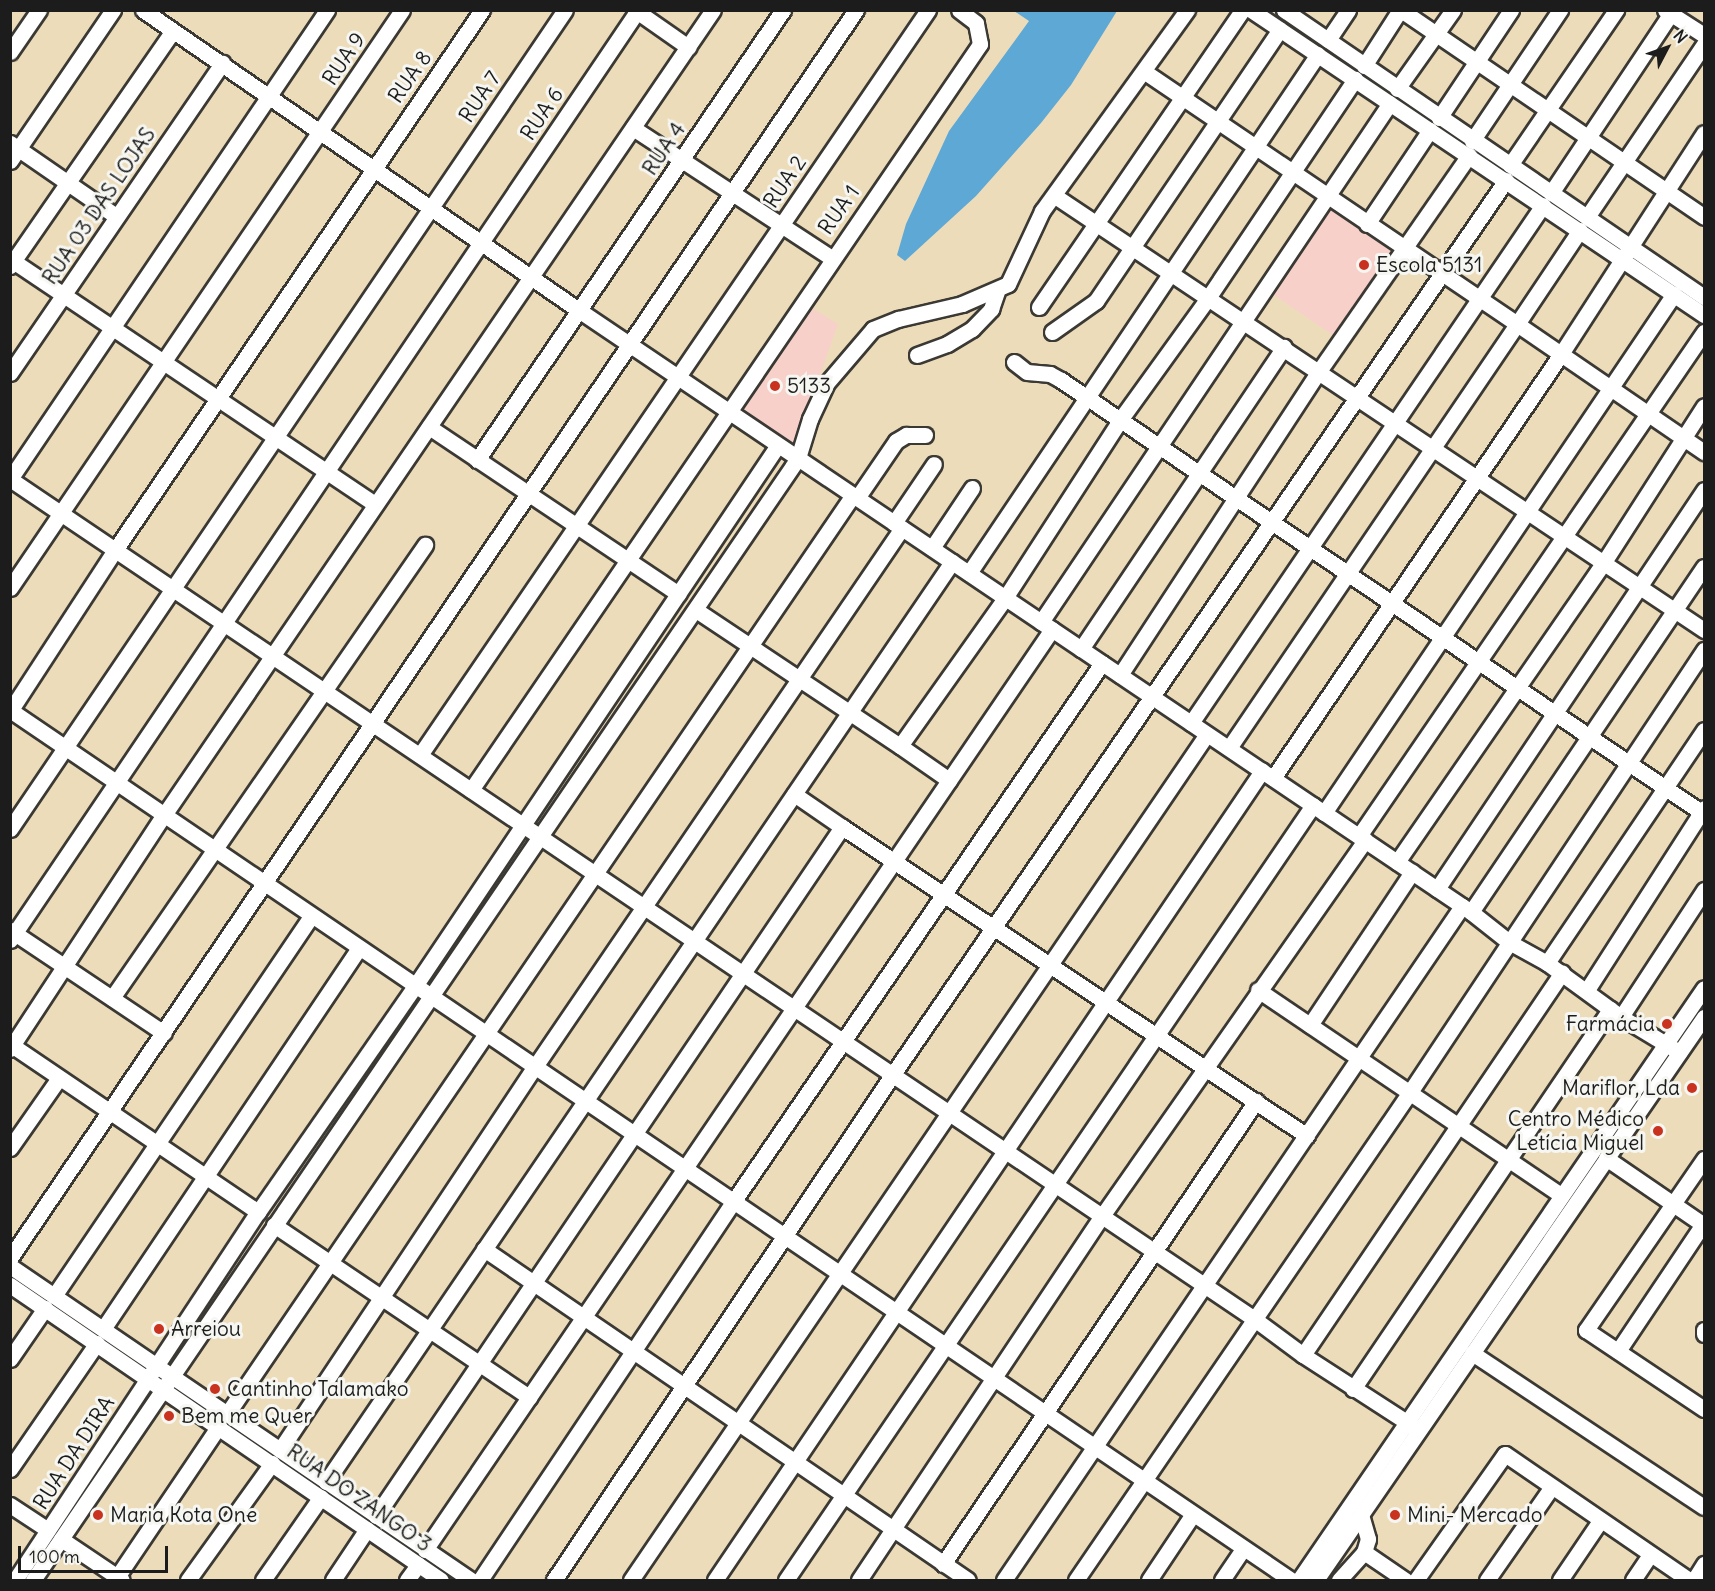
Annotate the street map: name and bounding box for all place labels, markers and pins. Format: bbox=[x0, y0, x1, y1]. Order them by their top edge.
place label: Escola 5131 bbox=[1376, 252, 1482, 278]
marker: Escola 5131 bbox=[1357, 258, 1371, 272]
place label: 5133 bbox=[787, 373, 831, 399]
marker: 5133 bbox=[768, 379, 782, 393]
place label: Farmácia bbox=[1566, 1011, 1655, 1037]
marker: Farmácia bbox=[1660, 1017, 1674, 1031]
place label: Mariflor, Lda bbox=[1562, 1075, 1680, 1101]
marker: Mariflor, Lda bbox=[1685, 1081, 1699, 1095]
place label: Centro Médico Letícia Miguel bbox=[1508, 1106, 1644, 1156]
marker: Centro Médico Letícia Miguel bbox=[1649, 1122, 1667, 1140]
place label: Arreiou bbox=[171, 1316, 241, 1342]
marker: Arreiou bbox=[152, 1322, 166, 1336]
place label: Cantinho Talamako bbox=[227, 1376, 409, 1402]
marker: Cantinho Talamako bbox=[208, 1382, 222, 1396]
place label: Bem me Quer bbox=[181, 1403, 312, 1429]
marker: Bem me Quer bbox=[162, 1409, 176, 1423]
place label: Maria Kota One bbox=[110, 1502, 257, 1528]
place label: Mini- Mercado bbox=[1407, 1502, 1543, 1528]
marker: Maria Kota One bbox=[91, 1508, 105, 1522]
marker: Mini- Mercado bbox=[1388, 1508, 1402, 1522]

